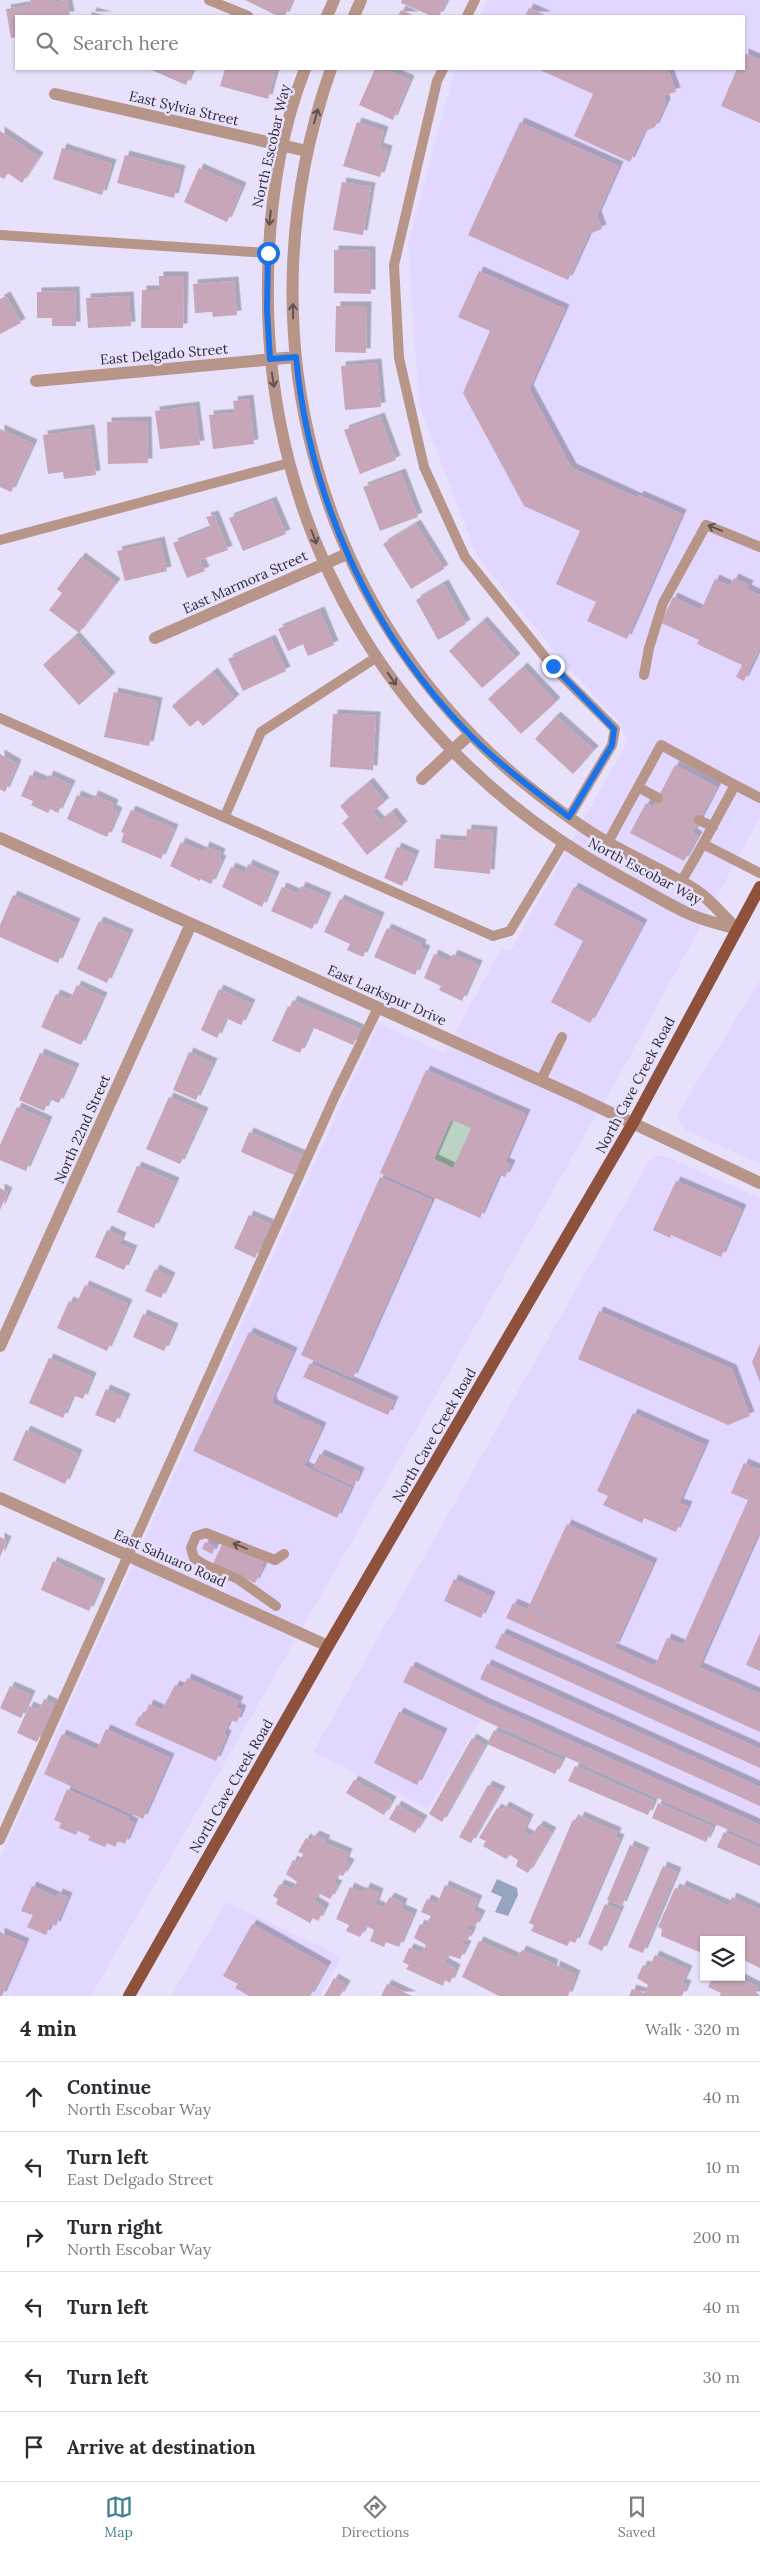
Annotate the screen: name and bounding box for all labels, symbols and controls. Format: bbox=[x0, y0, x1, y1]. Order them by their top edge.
search box bbox=[15, 15, 745, 70]
icon: search bbox=[33, 29, 61, 57]
text: Search here bbox=[73, 31, 179, 55]
street label: North Escobar Way bbox=[248, 82, 294, 209]
street label: East Sylvia Street bbox=[127, 87, 241, 130]
one-way arrow bbox=[311, 108, 321, 124]
one-way arrow bbox=[266, 210, 275, 226]
route start bbox=[257, 242, 280, 265]
one-way arrow bbox=[289, 304, 298, 320]
street label: East Delgado Street bbox=[99, 339, 229, 369]
one-way arrow bbox=[269, 372, 279, 388]
one-way arrow bbox=[708, 523, 723, 533]
one-way arrow bbox=[310, 529, 320, 544]
street label: East Marmora Street bbox=[180, 546, 311, 618]
route end bbox=[542, 655, 565, 678]
one-way arrow bbox=[387, 672, 397, 686]
street label: North Escobar Way bbox=[585, 833, 705, 909]
street label: East Larkspur Drive bbox=[325, 961, 450, 1030]
street label: North Cave Creek Road bbox=[591, 1014, 679, 1156]
street label: North 22nd Street bbox=[50, 1071, 114, 1186]
street label: North Cave Creek Road bbox=[388, 1365, 480, 1505]
street label: East Sahuaro Road bbox=[111, 1525, 229, 1591]
one-way arrow bbox=[233, 1540, 248, 1550]
street label: North Cave Creek Road bbox=[185, 1716, 277, 1856]
map controls bbox=[700, 1936, 745, 1981]
button: layers bbox=[700, 1936, 745, 1981]
text: 4 min bbox=[20, 2015, 77, 2042]
text: Walk · 320 m bbox=[645, 2019, 740, 2039]
text: Continue bbox=[67, 2075, 151, 2099]
icon: ahead bbox=[20, 2083, 48, 2111]
text: 40 m bbox=[703, 2087, 740, 2107]
text: North Escobar Way bbox=[67, 2099, 211, 2119]
text: Turn left bbox=[67, 2145, 148, 2169]
icon: left bbox=[20, 2153, 48, 2181]
text: 10 m bbox=[706, 2157, 740, 2177]
text: East Delgado Street bbox=[67, 2169, 214, 2189]
text: Turn right bbox=[67, 2215, 163, 2239]
icon: right bbox=[20, 2223, 48, 2251]
text: 200 m bbox=[693, 2227, 740, 2247]
text: North Escobar Way bbox=[67, 2239, 211, 2259]
icon: left bbox=[20, 2293, 48, 2321]
text: Turn left bbox=[67, 2295, 148, 2319]
text: 40 m bbox=[703, 2297, 740, 2317]
icon: left bbox=[20, 2363, 48, 2391]
text: Turn left bbox=[67, 2365, 148, 2389]
text: 30 m bbox=[703, 2367, 740, 2387]
icon: arrive bbox=[20, 2433, 48, 2461]
text: Arrive at destination bbox=[67, 2435, 256, 2459]
tab: Map bbox=[104, 2493, 133, 2541]
tab: Directions bbox=[341, 2493, 409, 2541]
tab: Saved bbox=[618, 2493, 656, 2541]

